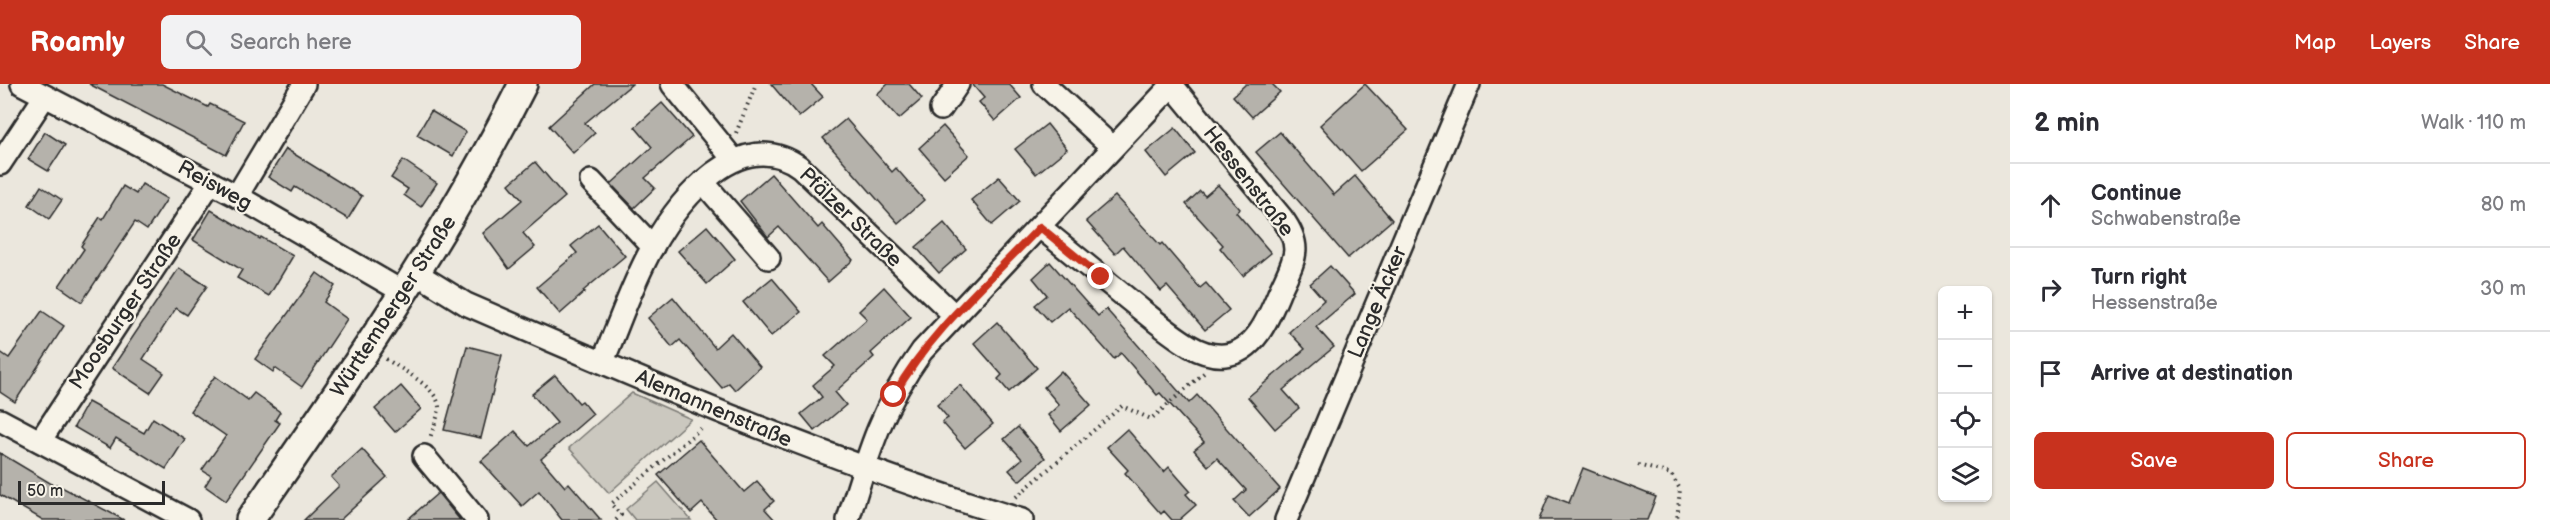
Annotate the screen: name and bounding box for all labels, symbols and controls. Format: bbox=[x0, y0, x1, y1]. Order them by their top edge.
search box bbox=[161, 15, 581, 69]
text: Roamly bbox=[30, 26, 125, 59]
icon: search bbox=[182, 26, 215, 59]
text: Search here bbox=[230, 29, 352, 56]
text: Map bbox=[2294, 30, 2336, 55]
text: Layers bbox=[2369, 30, 2431, 55]
text: Share bbox=[2464, 30, 2520, 55]
text: 2 min bbox=[2034, 108, 2100, 139]
text: Walk · 110 m bbox=[2421, 111, 2526, 135]
street label: Hessenstraße bbox=[1198, 121, 1299, 241]
street label: Reisweg bbox=[173, 155, 256, 216]
street label: Pfälzer Straße bbox=[794, 162, 907, 272]
text: Continue bbox=[2091, 180, 2181, 207]
icon: ahead bbox=[2034, 189, 2067, 222]
text: 80 m bbox=[2481, 193, 2526, 217]
text: Schwabenstraße bbox=[2091, 207, 2241, 231]
street label: Württemberger Straße bbox=[325, 211, 462, 402]
street label: Moosburger Straße bbox=[64, 229, 187, 394]
street label: Lange Äcker bbox=[1343, 242, 1412, 362]
route end bbox=[1087, 263, 1113, 289]
text: Turn right bbox=[2091, 264, 2187, 291]
icon: right bbox=[2034, 273, 2067, 306]
text: 30 m bbox=[2480, 277, 2526, 301]
map controls bbox=[1938, 286, 1992, 502]
button: + bbox=[1938, 286, 1992, 340]
text: Hessenstraße bbox=[2091, 291, 2218, 315]
button: − bbox=[1938, 340, 1992, 394]
icon: arrive bbox=[2034, 357, 2067, 390]
text: Arrive at destination bbox=[2091, 360, 2293, 387]
street label: Alemannenstraße bbox=[632, 364, 796, 453]
route start bbox=[880, 381, 906, 407]
button: locate bbox=[1938, 394, 1992, 448]
button: Save bbox=[2034, 432, 2274, 489]
button: Share bbox=[2286, 432, 2526, 489]
button: layers bbox=[1938, 448, 1992, 502]
scale bar bbox=[18, 478, 165, 506]
text: 50 m bbox=[27, 482, 63, 501]

